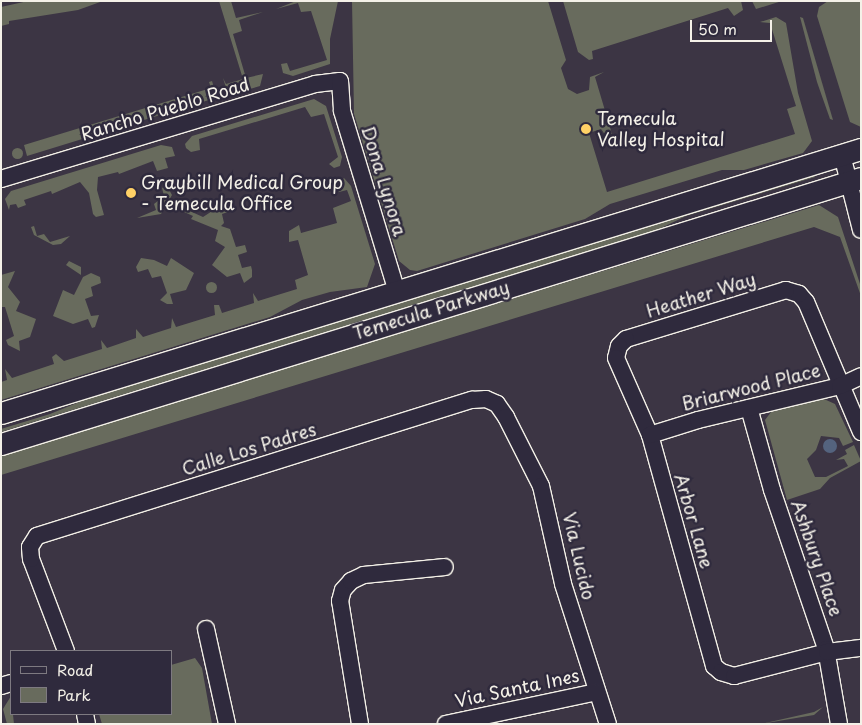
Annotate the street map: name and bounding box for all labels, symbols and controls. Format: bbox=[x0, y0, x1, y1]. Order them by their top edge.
scale bar bbox=[692, 10, 774, 42]
text: 50 m bbox=[698, 17, 737, 40]
street label: Rancho Pueblo Road bbox=[78, 73, 252, 145]
place label: Temecula Valley Hospital bbox=[597, 108, 727, 150]
marker: Temecula Valley Hospital bbox=[579, 122, 593, 136]
street label: Dona Lynora bbox=[357, 124, 411, 238]
place label: Graybill Medical Group - Temecula Office bbox=[141, 172, 345, 214]
marker: Graybill Medical Group - Temecula Office bbox=[125, 187, 137, 199]
street label: Heather Way bbox=[643, 268, 759, 322]
street label: Temecula Parkway bbox=[350, 276, 512, 344]
street label: Briarwood Place bbox=[679, 359, 823, 415]
street label: Calle Los Padres bbox=[178, 418, 320, 480]
street label: Arbor Lane bbox=[670, 471, 718, 571]
street label: Ashbury Place bbox=[787, 496, 847, 620]
street label: Via Lucido bbox=[558, 510, 600, 602]
legend bbox=[10, 650, 172, 715]
text: Road bbox=[57, 658, 93, 681]
street label: Via Santa Ines bbox=[453, 664, 581, 712]
text: Park bbox=[57, 683, 91, 706]

